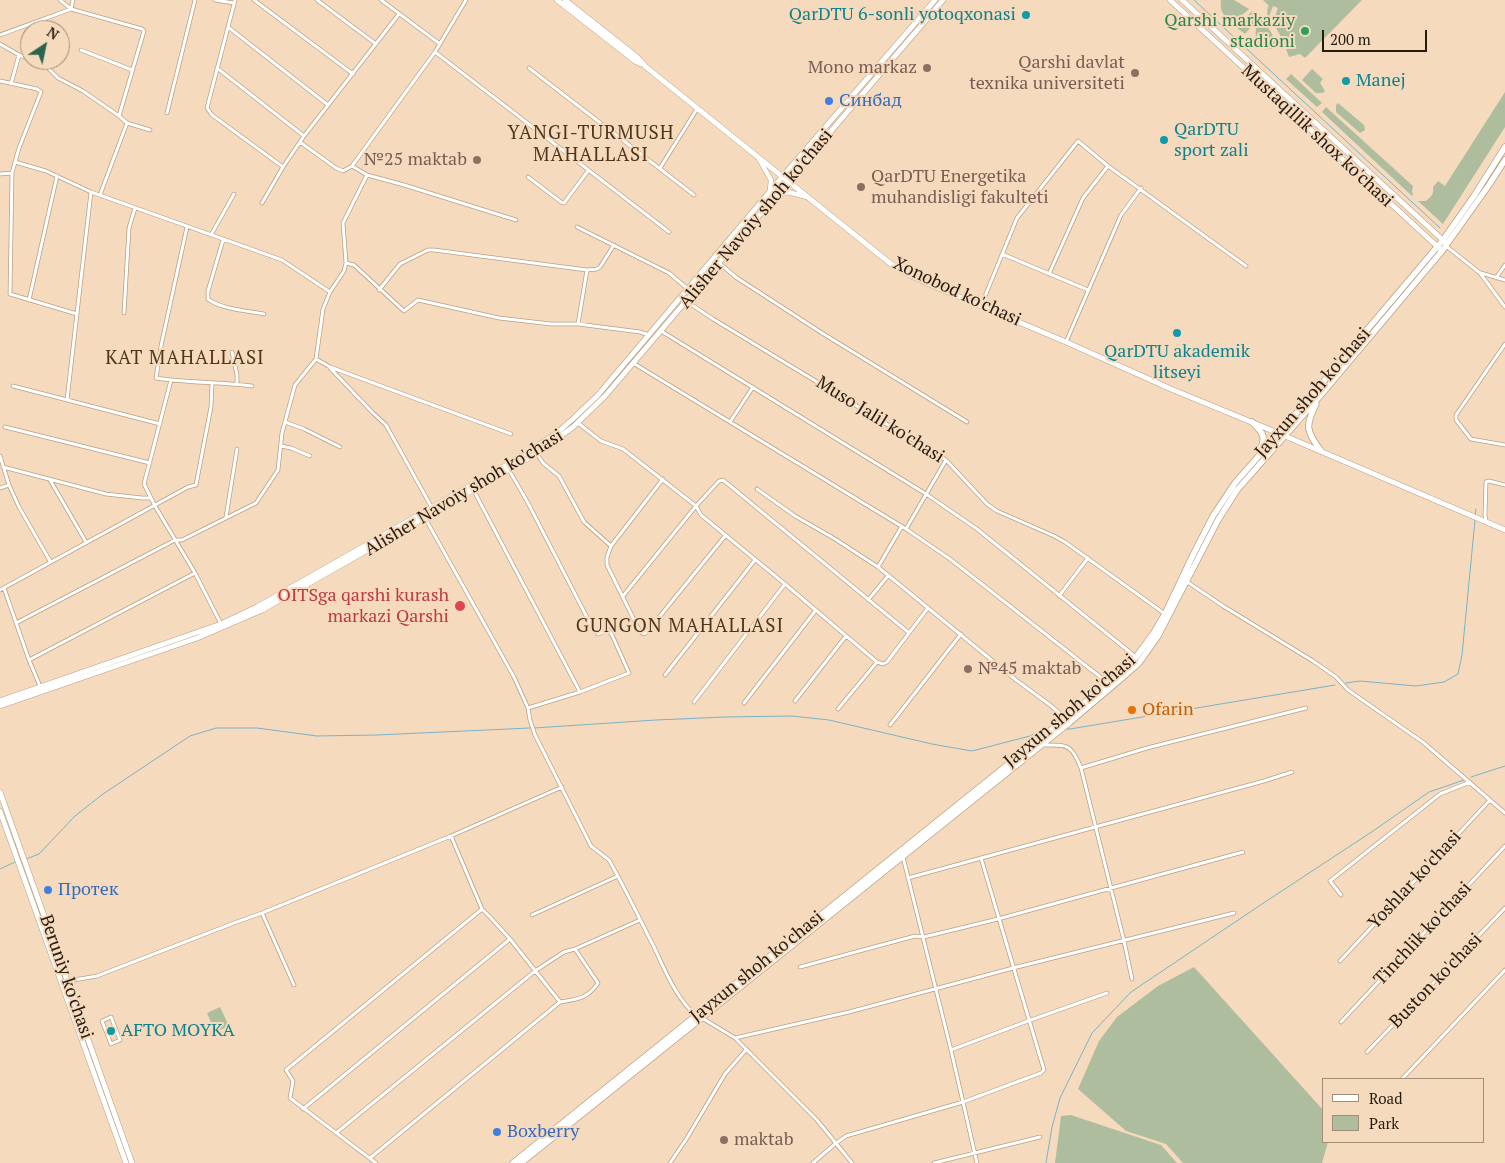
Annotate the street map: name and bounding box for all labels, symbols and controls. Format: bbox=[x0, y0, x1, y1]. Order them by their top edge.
place label: QarDTU 6-sonli yotoqxonasi bbox=[789, 4, 1016, 26]
marker: QarDTU 6-sonli yotoqxonasi bbox=[1020, 9, 1032, 21]
place label: Qarshi markaziy stadioni bbox=[1164, 10, 1295, 52]
north arrow bbox=[20, 20, 70, 70]
scale bar bbox=[1325, 20, 1430, 52]
text: N bbox=[43, 22, 63, 44]
marker: Qarshi markaziy stadioni bbox=[1299, 25, 1311, 37]
text: 200 m bbox=[1330, 29, 1371, 49]
place label: Qarshi davlat texnika universiteti bbox=[969, 52, 1125, 94]
place label: Mono markaz bbox=[808, 57, 917, 79]
street label: Mustaqillik shox ko'chasi bbox=[1237, 60, 1397, 212]
marker: Mono markaz bbox=[921, 62, 933, 74]
marker: Qarshi davlat texnika universiteti bbox=[1129, 67, 1141, 79]
place label: Manej bbox=[1356, 70, 1406, 92]
marker: Manej bbox=[1340, 75, 1352, 87]
place label: Синбад bbox=[839, 90, 902, 112]
marker: Синбад bbox=[823, 95, 835, 107]
place label: QarDTU sport zali bbox=[1174, 119, 1249, 162]
district label: YANGI-TURMUSH MAHALLASI bbox=[506, 123, 676, 167]
street label: Alisher Navoiy shoh ko'chasi bbox=[675, 125, 837, 313]
marker: QarDTU sport zali bbox=[1158, 134, 1170, 146]
place label: №25 maktab bbox=[364, 149, 467, 171]
marker: №25 maktab bbox=[471, 154, 483, 166]
place label: QarDTU Energetika muhandisligi fakulteti bbox=[871, 166, 1049, 208]
marker: QarDTU Energetika muhandisligi fakulteti bbox=[855, 181, 867, 193]
street label: Xonobod ko'chasi bbox=[890, 253, 1024, 331]
street label: Jayxun shoh ko'chasi bbox=[1251, 324, 1375, 462]
marker: QarDTU akademik litseyi bbox=[1171, 327, 1183, 339]
place label: QarDTU akademik litseyi bbox=[1104, 341, 1250, 384]
district label: KAT MAHALLASI bbox=[104, 348, 266, 370]
street label: Muso Jalil ko'chasi bbox=[812, 372, 948, 468]
street label: Alisher Navoiy shoh ko'chasi bbox=[361, 425, 567, 561]
place label: OITSga qarshi kurash markazi Qarshi bbox=[278, 585, 449, 628]
marker: OITSga qarshi kurash markazi Qarshi bbox=[453, 599, 467, 613]
district label: GUNGON MAHALLASI bbox=[574, 616, 786, 638]
street label: Jayxun shoh ko'chasi bbox=[1000, 650, 1140, 772]
place label: №45 maktab bbox=[978, 658, 1081, 680]
marker: №45 maktab bbox=[962, 663, 974, 675]
place label: Ofarin bbox=[1142, 699, 1194, 721]
marker: Ofarin bbox=[1126, 704, 1138, 716]
street label: Yoshlar ko'chasi bbox=[1364, 826, 1466, 934]
street label: Tinchlik ko'chasi bbox=[1370, 878, 1476, 990]
place label: Протек bbox=[58, 879, 118, 901]
marker: Протек bbox=[42, 884, 54, 896]
street label: Jayxun shoh ko'chasi bbox=[686, 907, 828, 1027]
street label: Beruniy ko'chasi bbox=[35, 912, 97, 1042]
street label: Buston ko'chasi bbox=[1385, 929, 1487, 1033]
place label: AFTO MOYKA bbox=[121, 1020, 235, 1042]
marker: AFTO MOYKA bbox=[105, 1025, 117, 1037]
legend bbox=[1322, 1078, 1485, 1143]
text: Road bbox=[1369, 1088, 1402, 1108]
text: Park bbox=[1369, 1113, 1399, 1133]
place label: Boxberry bbox=[507, 1121, 579, 1143]
marker: Boxberry bbox=[491, 1126, 503, 1138]
place label: maktab bbox=[734, 1129, 793, 1151]
marker: maktab bbox=[718, 1134, 730, 1146]

